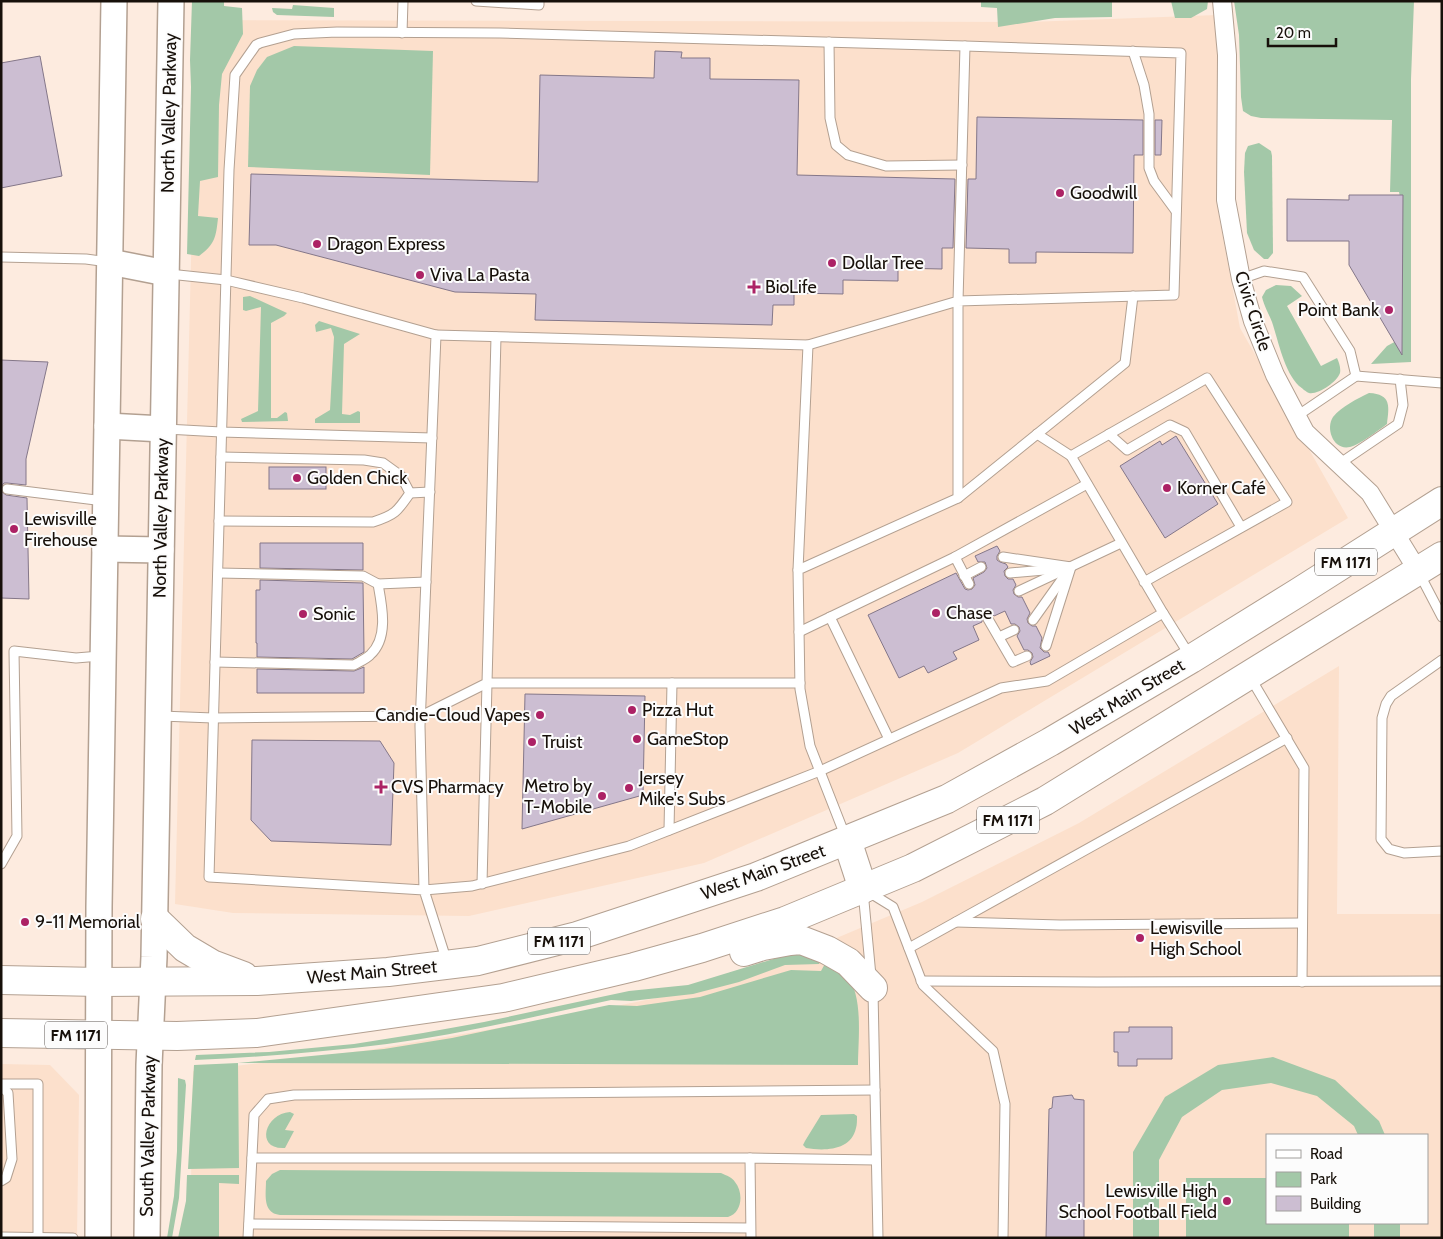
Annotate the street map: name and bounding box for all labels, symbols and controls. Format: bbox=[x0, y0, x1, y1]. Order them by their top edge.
scale bar bbox=[1268, 15, 1336, 47]
text: 20 m bbox=[1276, 24, 1311, 42]
street label: North Valley Parkway bbox=[157, 33, 181, 193]
place label: Goodwill bbox=[1070, 182, 1138, 204]
marker: Goodwill bbox=[1054, 187, 1066, 199]
place label: Dragon Express bbox=[327, 233, 445, 255]
marker: Dragon Express bbox=[311, 238, 323, 250]
place label: Dollar Tree bbox=[842, 252, 924, 274]
marker: Dollar Tree bbox=[826, 257, 838, 269]
place label: Viva La Pasta bbox=[430, 264, 530, 286]
street label: Civic Circle bbox=[1230, 268, 1276, 354]
marker: Viva La Pasta bbox=[414, 269, 426, 281]
place label: BioLife bbox=[765, 276, 817, 298]
marker: BioLife bbox=[747, 280, 761, 294]
place label: Point Bank bbox=[1298, 299, 1380, 321]
marker: Point Bank bbox=[1383, 304, 1395, 316]
street label: North Valley Parkway bbox=[149, 438, 173, 598]
place label: Golden Chick bbox=[307, 467, 408, 489]
marker: Golden Chick bbox=[291, 472, 303, 484]
place label: Korner Café bbox=[1177, 477, 1266, 499]
marker: Korner Café bbox=[1161, 482, 1173, 494]
place label: Lewisville Firehouse bbox=[24, 508, 98, 551]
marker: Lewisville Firehouse bbox=[8, 523, 20, 535]
road number: FM 1171 bbox=[1315, 548, 1377, 576]
place label: Chase bbox=[946, 602, 992, 624]
place label: Sonic bbox=[313, 603, 355, 625]
marker: Chase bbox=[930, 607, 942, 619]
marker: Sonic bbox=[297, 608, 309, 620]
street label: West Main Street bbox=[1065, 654, 1189, 740]
place label: Pizza Hut bbox=[642, 699, 714, 721]
place label: Candie-Cloud Vapes bbox=[375, 704, 530, 726]
marker: Pizza Hut bbox=[626, 704, 638, 716]
marker: Candie-Cloud Vapes bbox=[534, 709, 546, 721]
place label: GameStop bbox=[647, 728, 729, 750]
place label: Truist bbox=[542, 731, 582, 753]
marker: GameStop bbox=[631, 733, 643, 745]
marker: Truist bbox=[526, 736, 538, 748]
place label: Jersey Mike's Subs bbox=[638, 767, 726, 810]
place label: Metro by T-Mobile bbox=[524, 775, 592, 818]
place label: CVS Pharmacy bbox=[391, 776, 504, 798]
marker: CVS Pharmacy bbox=[375, 781, 387, 793]
marker: Jersey Mike's Subs bbox=[623, 782, 635, 794]
marker: Metro by T-Mobile bbox=[596, 790, 608, 802]
road number: FM 1171 bbox=[977, 806, 1039, 834]
street label: West Main Street bbox=[698, 839, 828, 905]
place label: 9-11 Memorial bbox=[35, 911, 141, 933]
marker: 9-11 Memorial bbox=[19, 916, 31, 928]
place label: Lewisville High School bbox=[1150, 917, 1242, 960]
road number: FM 1171 bbox=[528, 928, 590, 954]
marker: Lewisville High School bbox=[1134, 932, 1146, 944]
street label: West Main Street bbox=[306, 955, 438, 989]
road number: FM 1171 bbox=[45, 1022, 107, 1048]
street label: South Valley Parkway bbox=[136, 1055, 160, 1217]
legend bbox=[1266, 1134, 1428, 1224]
text: Road bbox=[1310, 1145, 1343, 1163]
text: Park bbox=[1310, 1170, 1337, 1188]
place label: Lewisville High School Football Field bbox=[1058, 1180, 1217, 1223]
marker: Lewisville High School Football Field bbox=[1221, 1195, 1233, 1207]
text: Building bbox=[1310, 1195, 1361, 1213]

